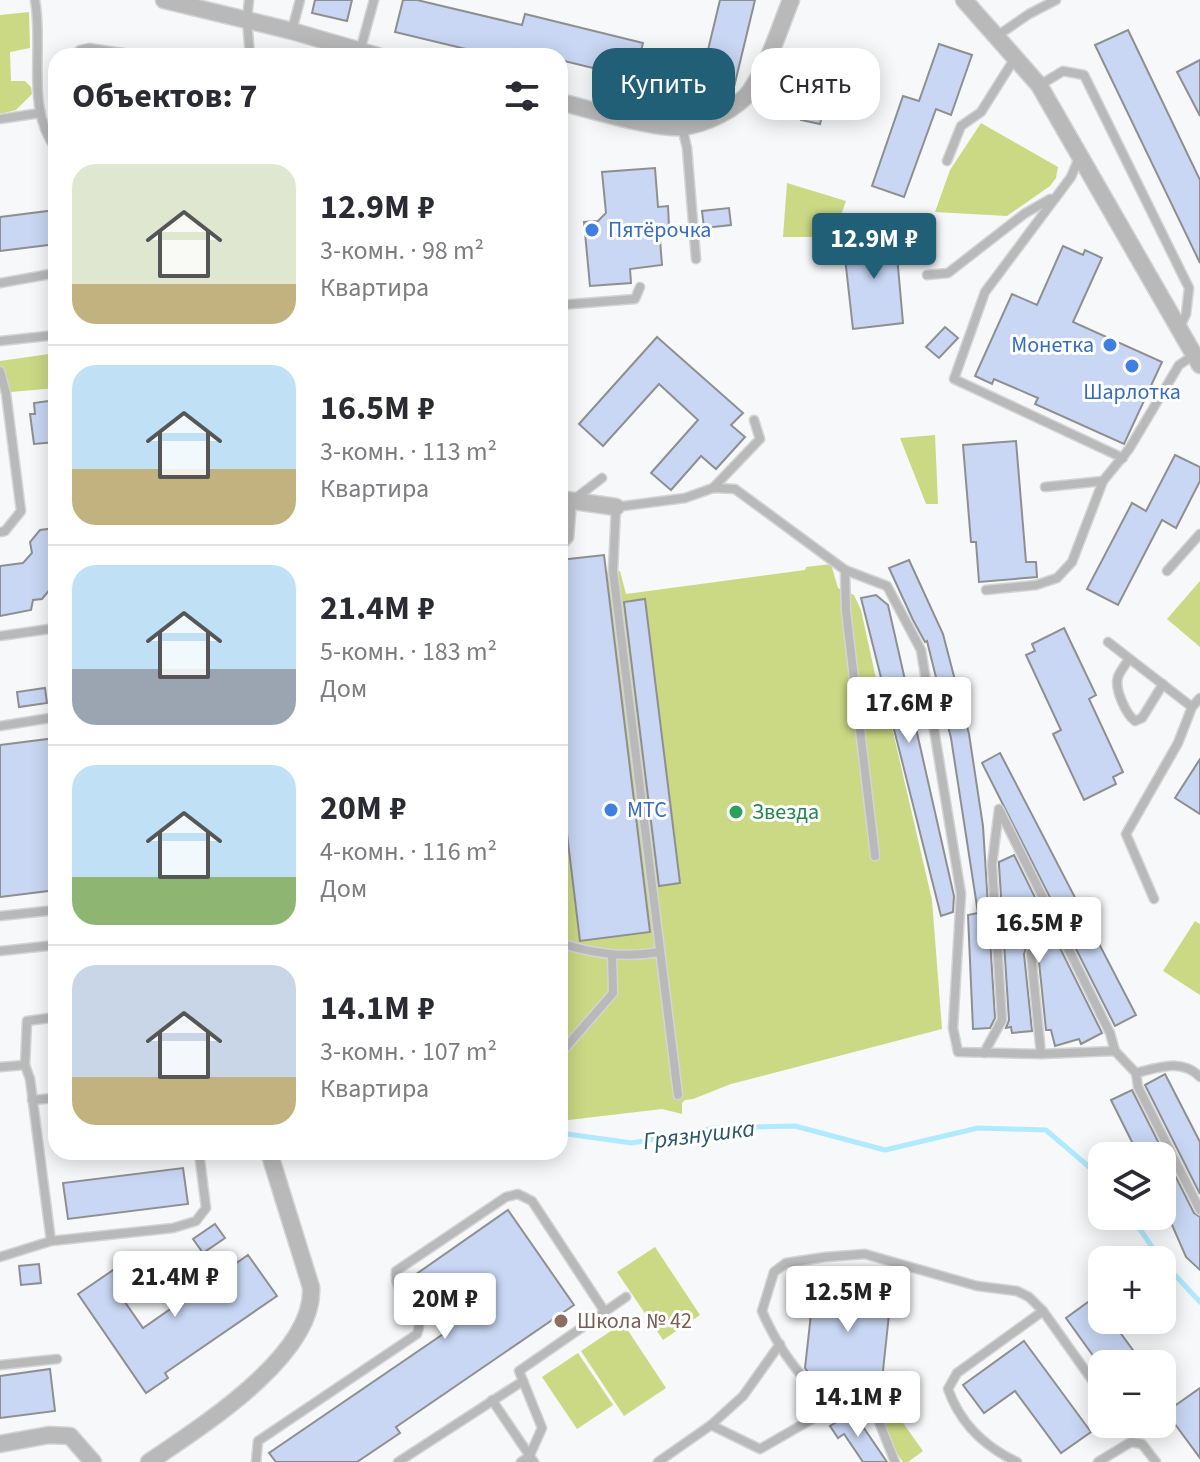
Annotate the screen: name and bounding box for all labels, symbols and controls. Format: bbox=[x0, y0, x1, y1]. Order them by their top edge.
chip: Купить bbox=[592, 48, 735, 120]
chip: Снять bbox=[751, 48, 880, 120]
text: Объектов: 7 bbox=[72, 72, 257, 121]
icon: filters bbox=[500, 74, 544, 118]
text: 12.9M ₽ bbox=[320, 183, 435, 232]
icon: home bbox=[136, 196, 232, 292]
pin: 12.9M ₽ bbox=[800, 213, 948, 281]
place label: Пятёрочка bbox=[608, 214, 711, 246]
text: 12.9M ₽ bbox=[830, 220, 918, 257]
marker: Пятёрочка bbox=[583, 221, 601, 239]
text: 3-комн. · 98 m² bbox=[320, 232, 484, 269]
text: Квартира bbox=[320, 269, 429, 306]
place label: Монетка bbox=[1011, 329, 1094, 361]
marker: Монетка bbox=[1101, 336, 1119, 354]
marker: Шарлотка bbox=[1123, 357, 1141, 375]
place label: Шарлотка bbox=[1083, 376, 1181, 408]
text: 16.5M ₽ bbox=[320, 384, 435, 433]
icon: home bbox=[136, 397, 232, 493]
text: 3-комн. · 113 m² bbox=[320, 433, 497, 470]
text: Квартира bbox=[320, 470, 429, 507]
text: 21.4M ₽ bbox=[320, 584, 435, 633]
icon: home bbox=[136, 597, 232, 693]
text: 5-комн. · 183 m² bbox=[320, 633, 497, 670]
text: Дом bbox=[320, 670, 367, 707]
pin: 17.6M ₽ bbox=[835, 677, 983, 745]
text: 17.6M ₽ bbox=[865, 684, 953, 721]
text: 20M ₽ bbox=[320, 784, 407, 833]
place label: МТС bbox=[627, 794, 667, 826]
place label: Звезда bbox=[752, 796, 819, 828]
icon: home bbox=[136, 797, 232, 893]
marker: МТС bbox=[602, 801, 620, 819]
marker: Звезда bbox=[727, 803, 745, 821]
text: 4-комн. · 116 m² bbox=[320, 833, 497, 870]
text: Дом bbox=[320, 870, 367, 907]
pin: 16.5M ₽ bbox=[965, 897, 1113, 965]
text: 16.5M ₽ bbox=[995, 904, 1083, 941]
text: 14.1M ₽ bbox=[320, 984, 435, 1033]
icon: home bbox=[136, 997, 232, 1093]
text: 3-комн. · 107 m² bbox=[320, 1033, 497, 1070]
text: Квартира bbox=[320, 1070, 429, 1107]
water label: Грязнушка bbox=[641, 1111, 757, 1159]
map controls bbox=[1088, 1142, 1176, 1438]
button: layers bbox=[1088, 1142, 1176, 1230]
button: + bbox=[1088, 1246, 1176, 1334]
pin: 21.4M ₽ bbox=[101, 1251, 249, 1319]
text: 21.4M ₽ bbox=[131, 1258, 219, 1295]
pin: 12.5M ₽ bbox=[774, 1266, 922, 1334]
pin: 20M ₽ bbox=[389, 1273, 501, 1341]
text: 12.5M ₽ bbox=[804, 1273, 892, 1310]
text: 20M ₽ bbox=[412, 1280, 478, 1317]
place label: Школа № 42 bbox=[577, 1305, 692, 1337]
marker: Школа № 42 bbox=[552, 1312, 570, 1330]
button: − bbox=[1088, 1350, 1176, 1438]
pin: 14.1M ₽ bbox=[784, 1371, 932, 1439]
text: 14.1M ₽ bbox=[814, 1378, 902, 1415]

